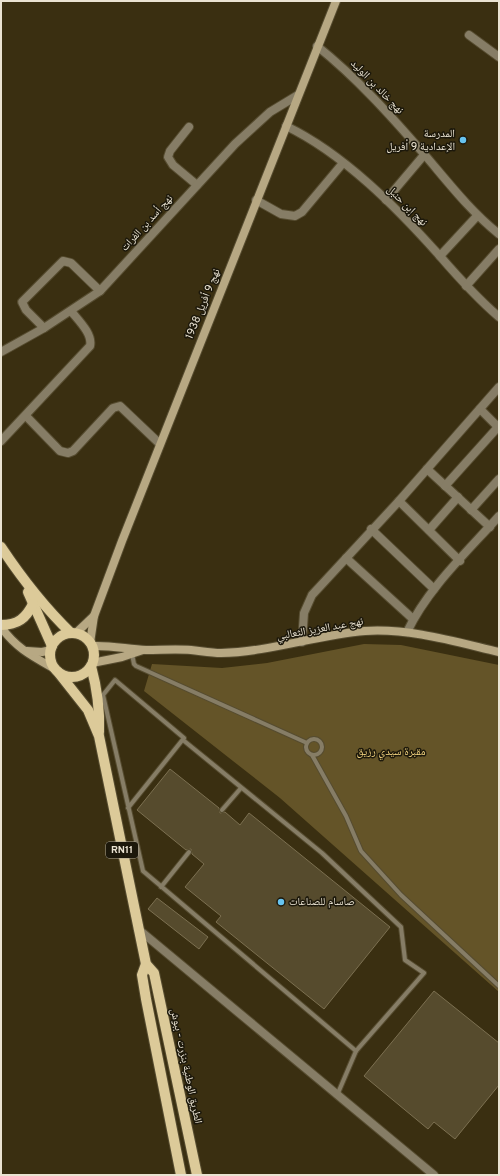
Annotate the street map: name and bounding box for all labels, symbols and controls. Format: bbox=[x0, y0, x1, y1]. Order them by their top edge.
street label: نهج خالد بن الوليد bbox=[347, 57, 407, 117]
place label: المدرسة الإعدادية 9 أفريل bbox=[386, 127, 455, 154]
marker: المدرسة الإعدادية 9 أفريل bbox=[458, 135, 468, 145]
street label: نهج إبن حنبل bbox=[384, 183, 430, 229]
street label: نهج أسد بن الفرات bbox=[117, 191, 176, 254]
street label: نهج 9 أفريل 1938 bbox=[182, 266, 224, 341]
street label: نهج عبد العزيز الثعالبي bbox=[276, 614, 365, 644]
park label: مقبرة سيدي رزيق bbox=[356, 745, 426, 760]
road number: RN11 bbox=[106, 842, 138, 858]
place label: صاسام للصناعات bbox=[289, 895, 355, 909]
marker: صاسام للصناعات bbox=[276, 897, 286, 907]
street label: الطريق الوطنية بنزرت - ببوش bbox=[167, 1007, 205, 1125]

